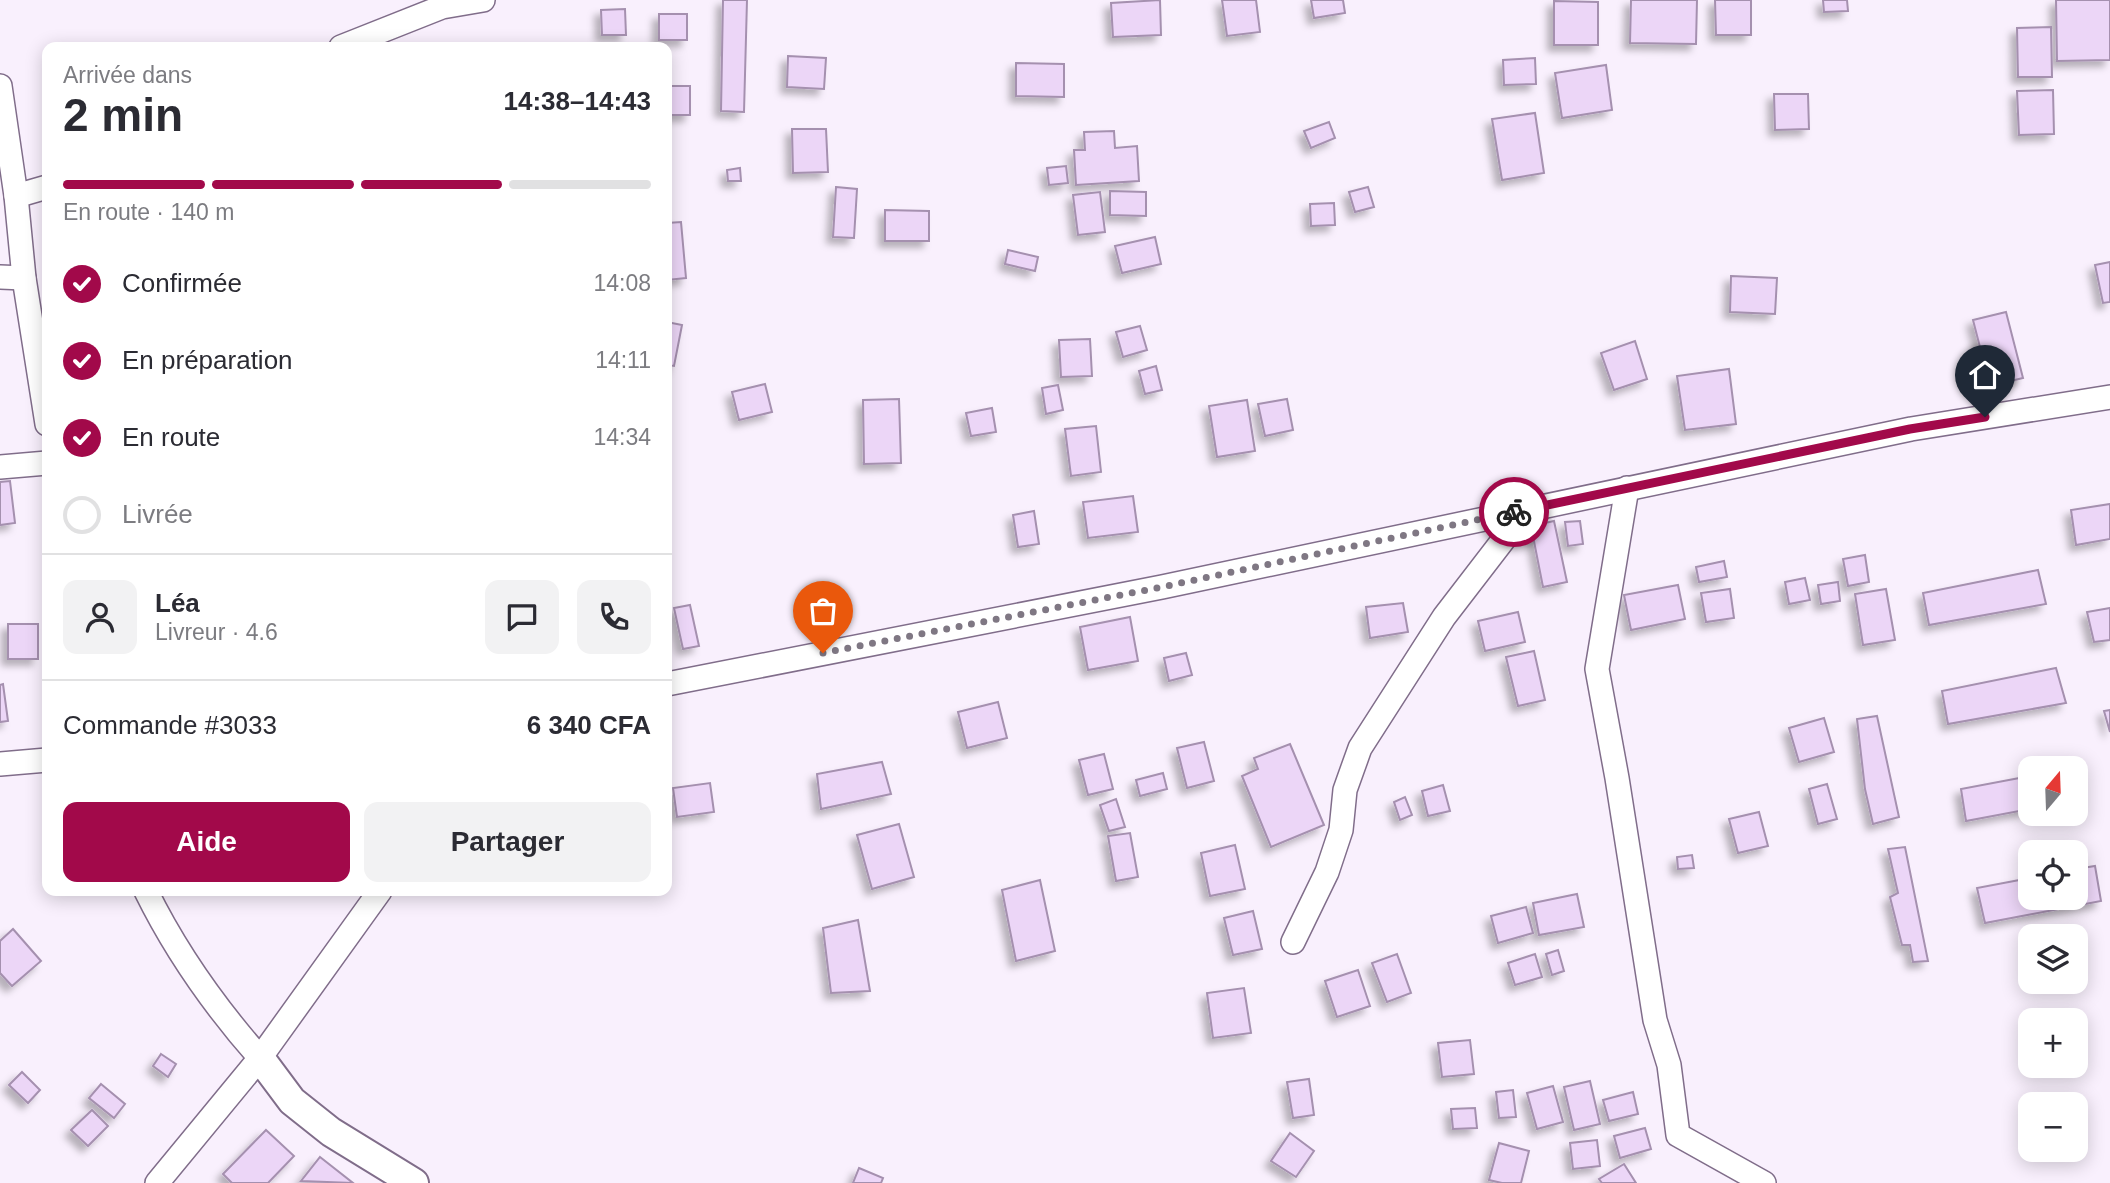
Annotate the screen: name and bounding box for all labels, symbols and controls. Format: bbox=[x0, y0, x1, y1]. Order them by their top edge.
text: Arrivée dans bbox=[63, 62, 192, 88]
text: 14:38–14:43 bbox=[504, 86, 651, 116]
text: 2 min bbox=[63, 89, 183, 141]
text: En route · 140 m bbox=[63, 199, 234, 225]
icon: check bbox=[63, 265, 101, 303]
text: Confirmée bbox=[122, 268, 242, 298]
text: 14:08 bbox=[593, 270, 651, 296]
icon: check bbox=[63, 342, 101, 380]
text: En préparation bbox=[122, 345, 293, 375]
pin bbox=[1955, 345, 2015, 417]
text: 14:11 bbox=[595, 347, 651, 373]
icon: home bbox=[1966, 356, 2004, 394]
icon: check bbox=[63, 419, 101, 457]
text: En route bbox=[122, 422, 220, 452]
text: 14:34 bbox=[593, 424, 651, 450]
courier bbox=[1479, 477, 1549, 547]
icon: bike bbox=[1495, 493, 1533, 531]
text: Livrée bbox=[122, 499, 193, 529]
button: person bbox=[63, 580, 137, 654]
button: chat bbox=[485, 580, 559, 654]
button: phone bbox=[577, 580, 651, 654]
pin bbox=[793, 581, 853, 653]
text: Léa bbox=[155, 588, 200, 618]
icon: bag bbox=[804, 592, 842, 630]
text: Livreur · 4.6 bbox=[155, 619, 278, 645]
text: Commande #3033 bbox=[63, 710, 277, 740]
text: 6 340 CFA bbox=[527, 710, 651, 740]
north arrow bbox=[2018, 756, 2088, 826]
map controls bbox=[2018, 756, 2088, 1162]
button: Aide bbox=[63, 802, 350, 882]
button: Partager bbox=[364, 802, 651, 882]
button: locate bbox=[2018, 840, 2088, 910]
button: layers bbox=[2018, 924, 2088, 994]
button: + bbox=[2018, 1008, 2088, 1078]
button: − bbox=[2018, 1092, 2088, 1162]

